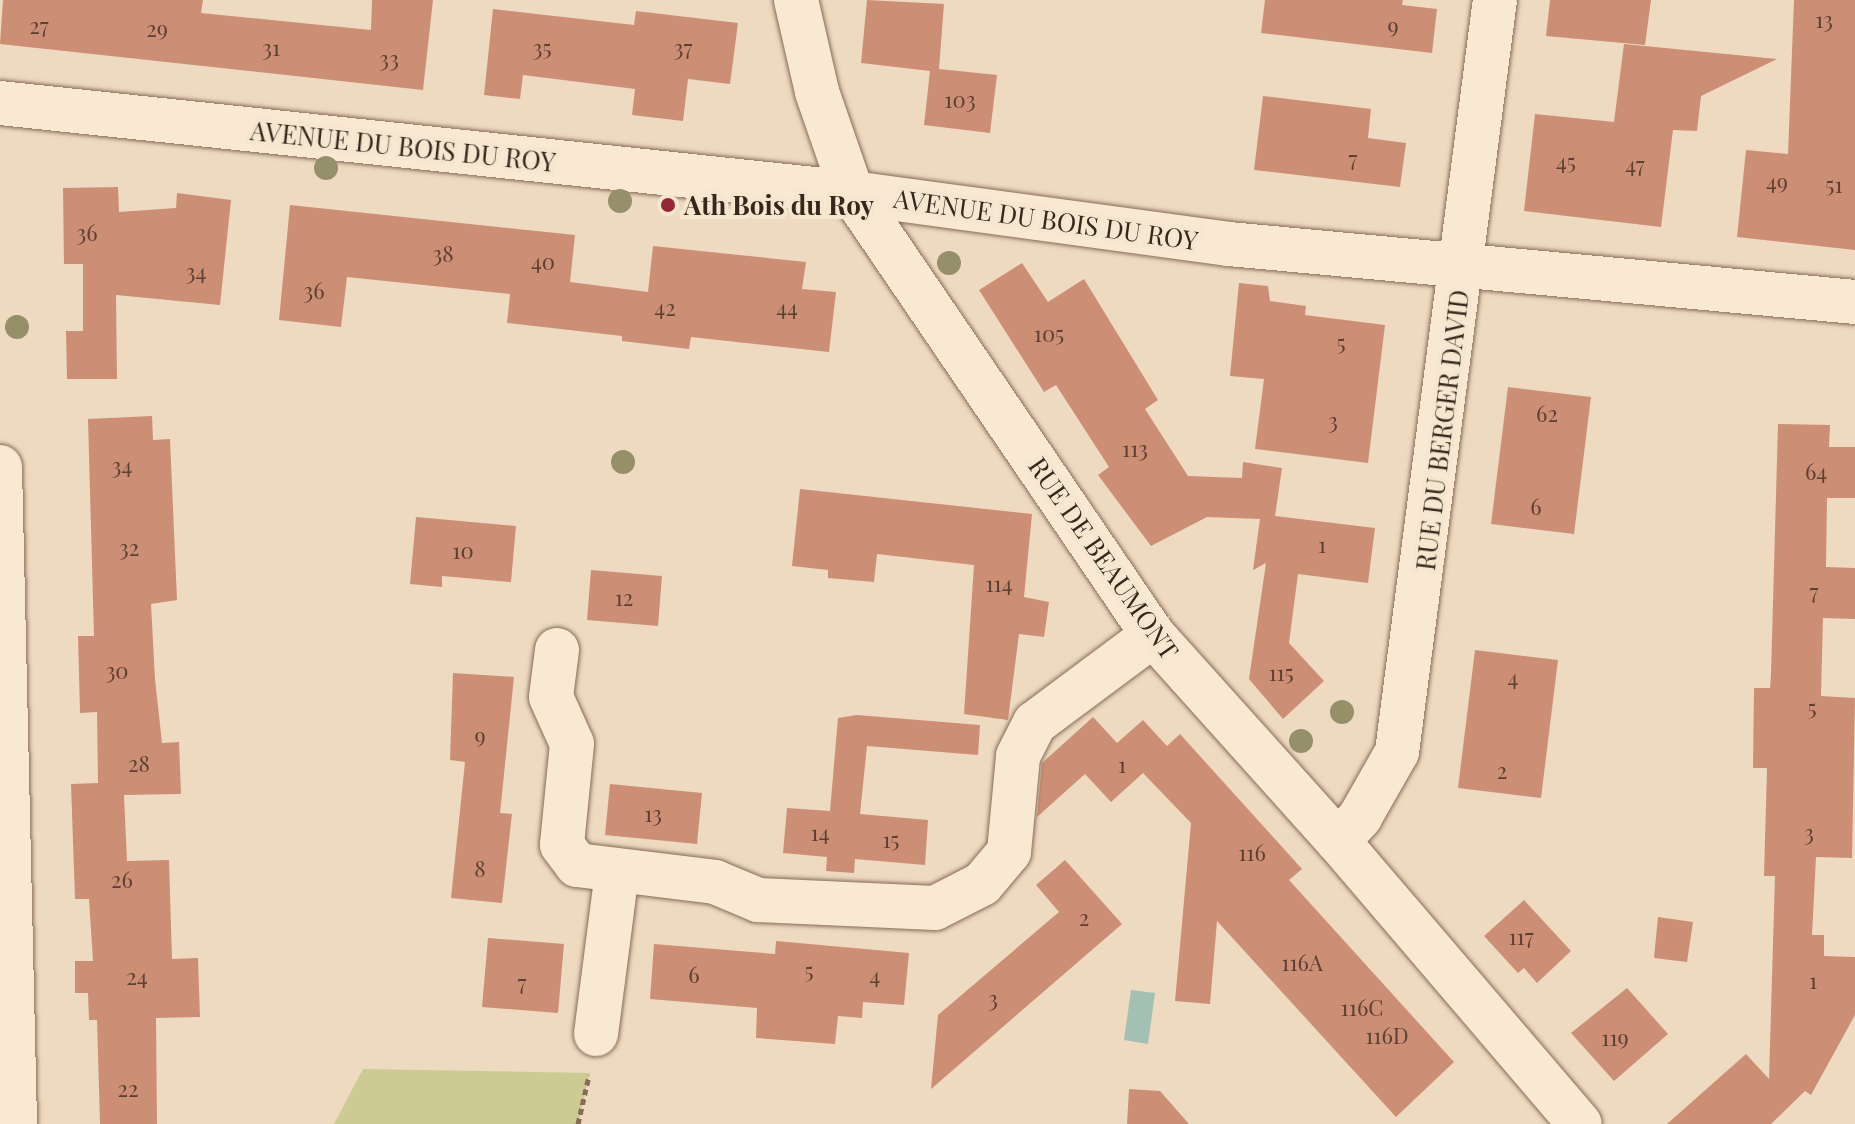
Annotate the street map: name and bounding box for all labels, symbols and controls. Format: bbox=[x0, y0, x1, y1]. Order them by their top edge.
house number: 13 bbox=[1815, 7, 1833, 33]
house number: 27 bbox=[29, 13, 49, 39]
house number: 9 bbox=[1387, 13, 1399, 39]
house number: 29 bbox=[146, 16, 168, 42]
house number: 31 bbox=[262, 35, 280, 61]
house number: 35 bbox=[532, 35, 552, 61]
house number: 37 bbox=[674, 35, 692, 61]
house number: 33 bbox=[379, 46, 399, 72]
house number: 103 bbox=[944, 87, 976, 113]
street label: AVENUE DU BOIS DU ROY bbox=[249, 114, 557, 178]
house number: 7 bbox=[1349, 146, 1357, 172]
house number: 45 bbox=[1556, 149, 1576, 175]
house number: 47 bbox=[1625, 152, 1645, 178]
house number: 49 bbox=[1766, 169, 1788, 195]
house number: 51 bbox=[1825, 172, 1843, 198]
street label: AVENUE DU BOIS DU ROY bbox=[892, 182, 1200, 256]
place label: Ath Bois du Roy bbox=[684, 189, 874, 221]
marker: Ath Bois du Roy bbox=[659, 196, 677, 214]
house number: 36 bbox=[76, 220, 98, 246]
house number: 38 bbox=[432, 241, 454, 267]
house number: 40 bbox=[531, 249, 555, 275]
house number: 34 bbox=[186, 259, 206, 285]
house number: 36 bbox=[303, 278, 325, 304]
street label: RUE DU BERGER DAVID bbox=[1409, 288, 1475, 572]
house number: 42 bbox=[654, 295, 676, 321]
house number: 44 bbox=[776, 295, 798, 321]
house number: 105 bbox=[1034, 321, 1064, 347]
house number: 5 bbox=[1336, 330, 1346, 356]
house number: 62 bbox=[1536, 401, 1558, 427]
house number: 3 bbox=[1328, 408, 1338, 434]
house number: 113 bbox=[1122, 436, 1148, 462]
street label: RUE DE BEAUMONT bbox=[1023, 451, 1185, 665]
house number: 34 bbox=[112, 453, 132, 479]
house number: 64 bbox=[1805, 459, 1827, 485]
house number: 6 bbox=[1530, 494, 1542, 520]
house number: 1 bbox=[1318, 532, 1326, 558]
house number: 32 bbox=[119, 535, 139, 561]
house number: 10 bbox=[452, 538, 474, 564]
house number: 114 bbox=[985, 571, 1013, 597]
house number: 7 bbox=[1810, 579, 1818, 605]
house number: 12 bbox=[615, 585, 633, 611]
house number: 30 bbox=[105, 658, 129, 684]
house number: 115 bbox=[1268, 660, 1294, 686]
house number: 4 bbox=[1508, 665, 1518, 691]
house number: 5 bbox=[1807, 695, 1817, 721]
house number: 9 bbox=[474, 723, 486, 749]
house number: 28 bbox=[128, 751, 150, 777]
house number: 1 bbox=[1118, 752, 1126, 778]
house number: 2 bbox=[1497, 758, 1507, 784]
house number: 13 bbox=[644, 801, 662, 827]
house number: 14 bbox=[810, 820, 830, 846]
house number: 3 bbox=[1804, 820, 1814, 846]
house number: 15 bbox=[882, 827, 900, 853]
house number: 116 bbox=[1238, 840, 1266, 866]
house number: 8 bbox=[474, 856, 486, 882]
house number: 26 bbox=[111, 867, 133, 893]
house number: 2 bbox=[1079, 905, 1089, 931]
house number: 117 bbox=[1508, 924, 1534, 950]
house number: 116A bbox=[1281, 950, 1323, 976]
house number: 5 bbox=[804, 958, 814, 984]
house number: 6 bbox=[688, 962, 700, 988]
house number: 4 bbox=[870, 963, 880, 989]
house number: 24 bbox=[126, 964, 148, 990]
house number: 1 bbox=[1809, 968, 1817, 994]
house number: 7 bbox=[518, 970, 526, 996]
house number: 3 bbox=[988, 986, 998, 1012]
house number: 116C bbox=[1341, 995, 1383, 1021]
house number: 116D bbox=[1365, 1023, 1409, 1049]
house number: 119 bbox=[1601, 1025, 1629, 1051]
house number: 22 bbox=[117, 1076, 139, 1102]

